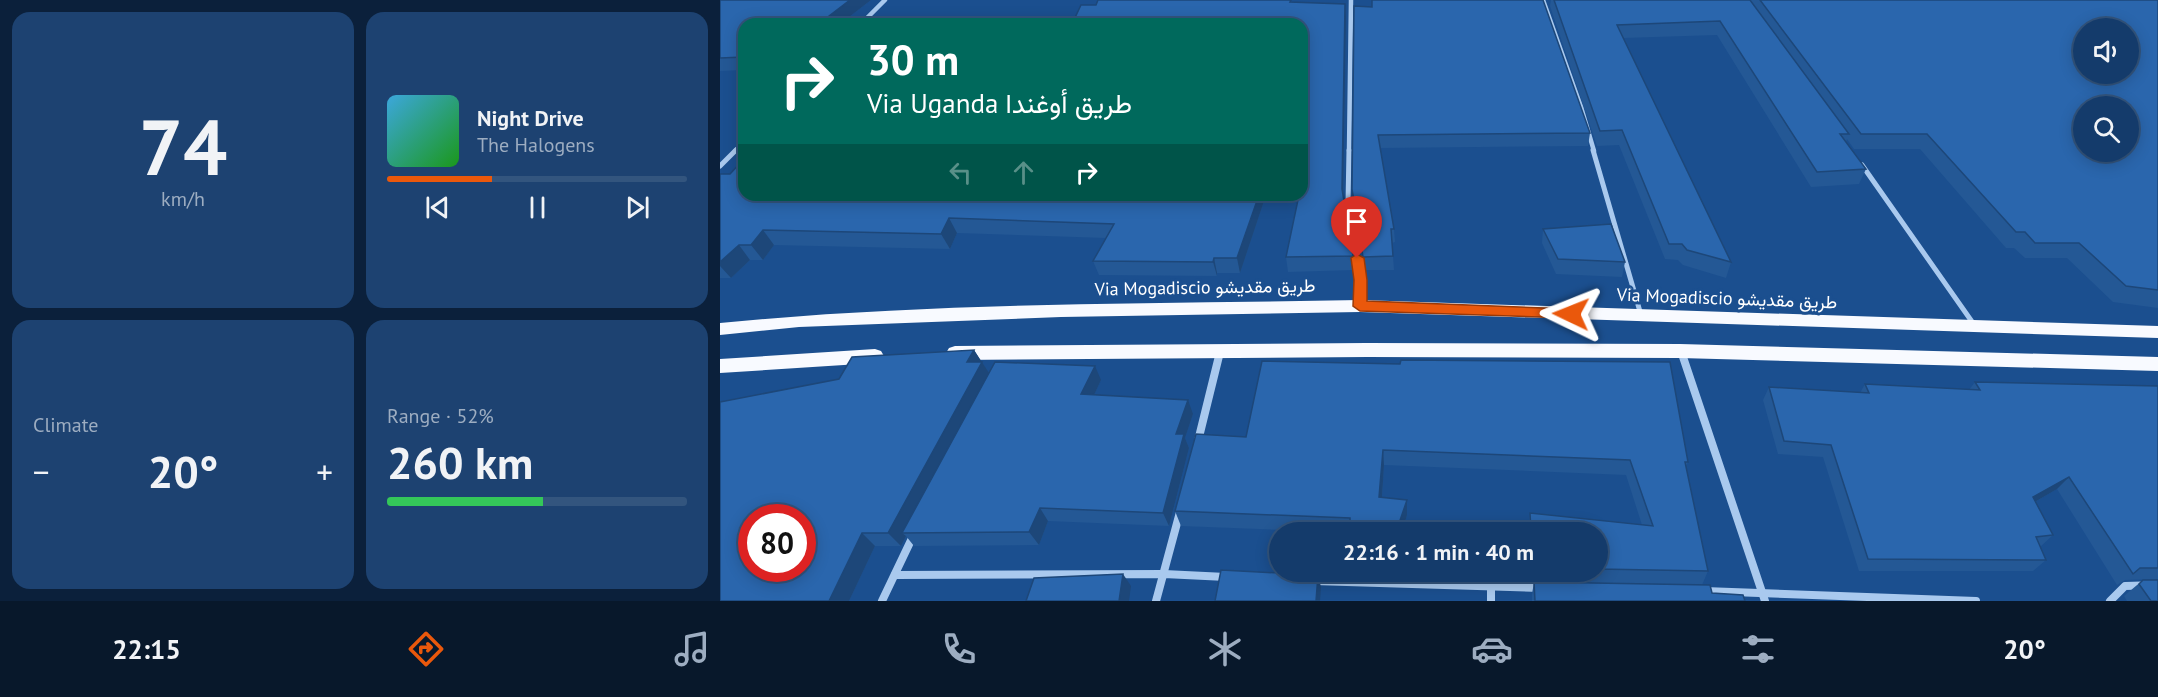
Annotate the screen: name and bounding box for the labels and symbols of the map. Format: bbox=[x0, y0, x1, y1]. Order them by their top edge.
pin bbox=[1331, 196, 1382, 258]
street label: Via Mogadiscio طريق مقديشو bbox=[1093, 274, 1316, 300]
position arrow bbox=[1539, 282, 1603, 346]
street label: Via Mogadiscio طريق مقديشو bbox=[1615, 283, 1838, 313]
speed limit sign: 80 bbox=[738, 504, 816, 582]

